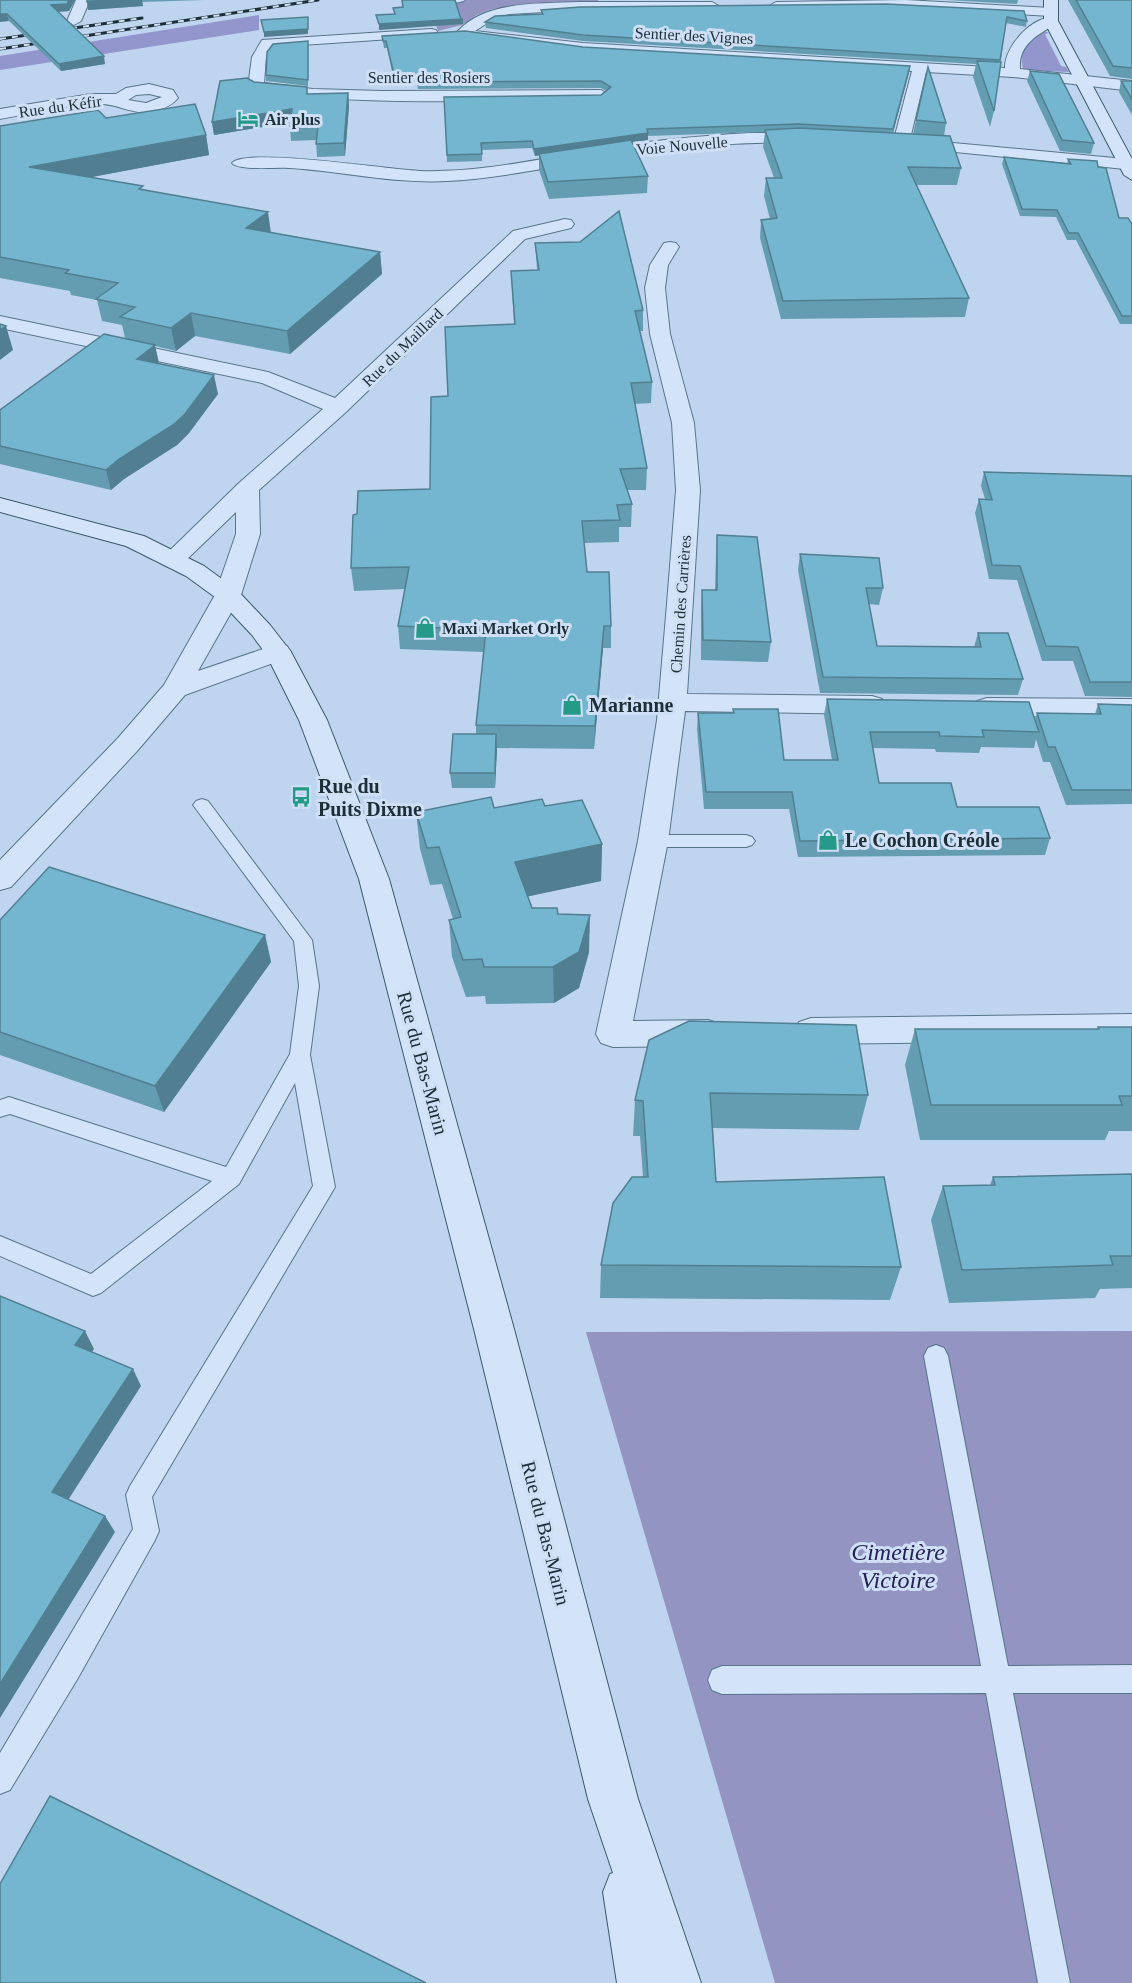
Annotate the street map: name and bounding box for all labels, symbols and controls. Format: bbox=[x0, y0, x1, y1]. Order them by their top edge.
street label: Sentier des Vignes bbox=[634, 24, 754, 48]
street label: Sentier des Rosiers bbox=[368, 69, 490, 86]
street label: Rue du Kéfir bbox=[18, 92, 103, 121]
hotel icon: Air plus bbox=[236, 107, 260, 131]
place label: Air plus bbox=[265, 111, 320, 129]
street label: Voie Nouvelle bbox=[636, 133, 728, 158]
street label: Rue du Maillard bbox=[359, 305, 446, 390]
street label: Chemin des Carrières bbox=[667, 534, 694, 674]
shop icon: Maxi Market Orly bbox=[413, 616, 437, 640]
place label: Maxi Market Orly bbox=[442, 620, 569, 638]
shop icon: Marianne bbox=[560, 693, 584, 717]
place label: Marianne bbox=[589, 694, 674, 716]
place label: Rue du Puits Dixme bbox=[318, 775, 422, 820]
bus stop icon: Rue du Puits Dixme bbox=[289, 785, 313, 809]
shop icon: Le Cochon Créole bbox=[816, 828, 840, 852]
place label: Le Cochon Créole bbox=[845, 829, 1000, 851]
street label: Rue du Bas-Marin bbox=[393, 989, 453, 1137]
street label: Rue du Bas-Marin bbox=[517, 1459, 575, 1607]
park label: Cimetière Victoire bbox=[851, 1539, 945, 1593]

